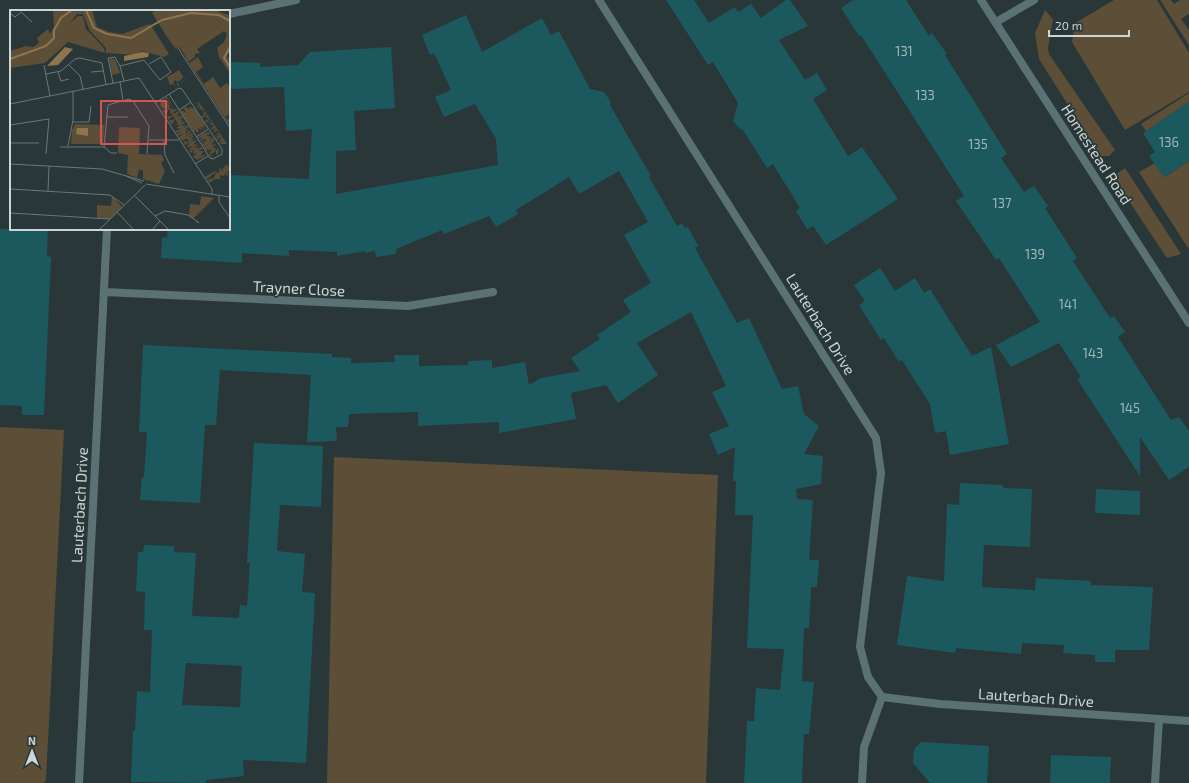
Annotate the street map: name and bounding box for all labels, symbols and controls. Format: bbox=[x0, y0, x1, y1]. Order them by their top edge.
inset map bbox=[10, 10, 230, 230]
scale bar bbox=[1049, 12, 1129, 38]
text: 20 m bbox=[1055, 18, 1082, 32]
house number: 131 bbox=[895, 43, 913, 59]
house number: 133 bbox=[915, 87, 935, 103]
street label: Homestead Road bbox=[1058, 101, 1136, 207]
house number: 136 bbox=[1159, 134, 1179, 150]
house number: 135 bbox=[968, 136, 988, 152]
house number: 137 bbox=[992, 195, 1012, 211]
house number: 139 bbox=[1025, 246, 1045, 262]
street label: Lauterbach Drive bbox=[783, 270, 859, 378]
street label: Trayner Close bbox=[252, 277, 346, 299]
house number: 141 bbox=[1059, 296, 1077, 312]
house number: 143 bbox=[1083, 345, 1103, 361]
house number: 145 bbox=[1120, 400, 1140, 416]
street label: Lauterbach Drive bbox=[67, 447, 91, 563]
street label: Lauterbach Drive bbox=[977, 684, 1095, 710]
north arrow bbox=[12, 731, 52, 771]
text: N bbox=[28, 734, 36, 747]

